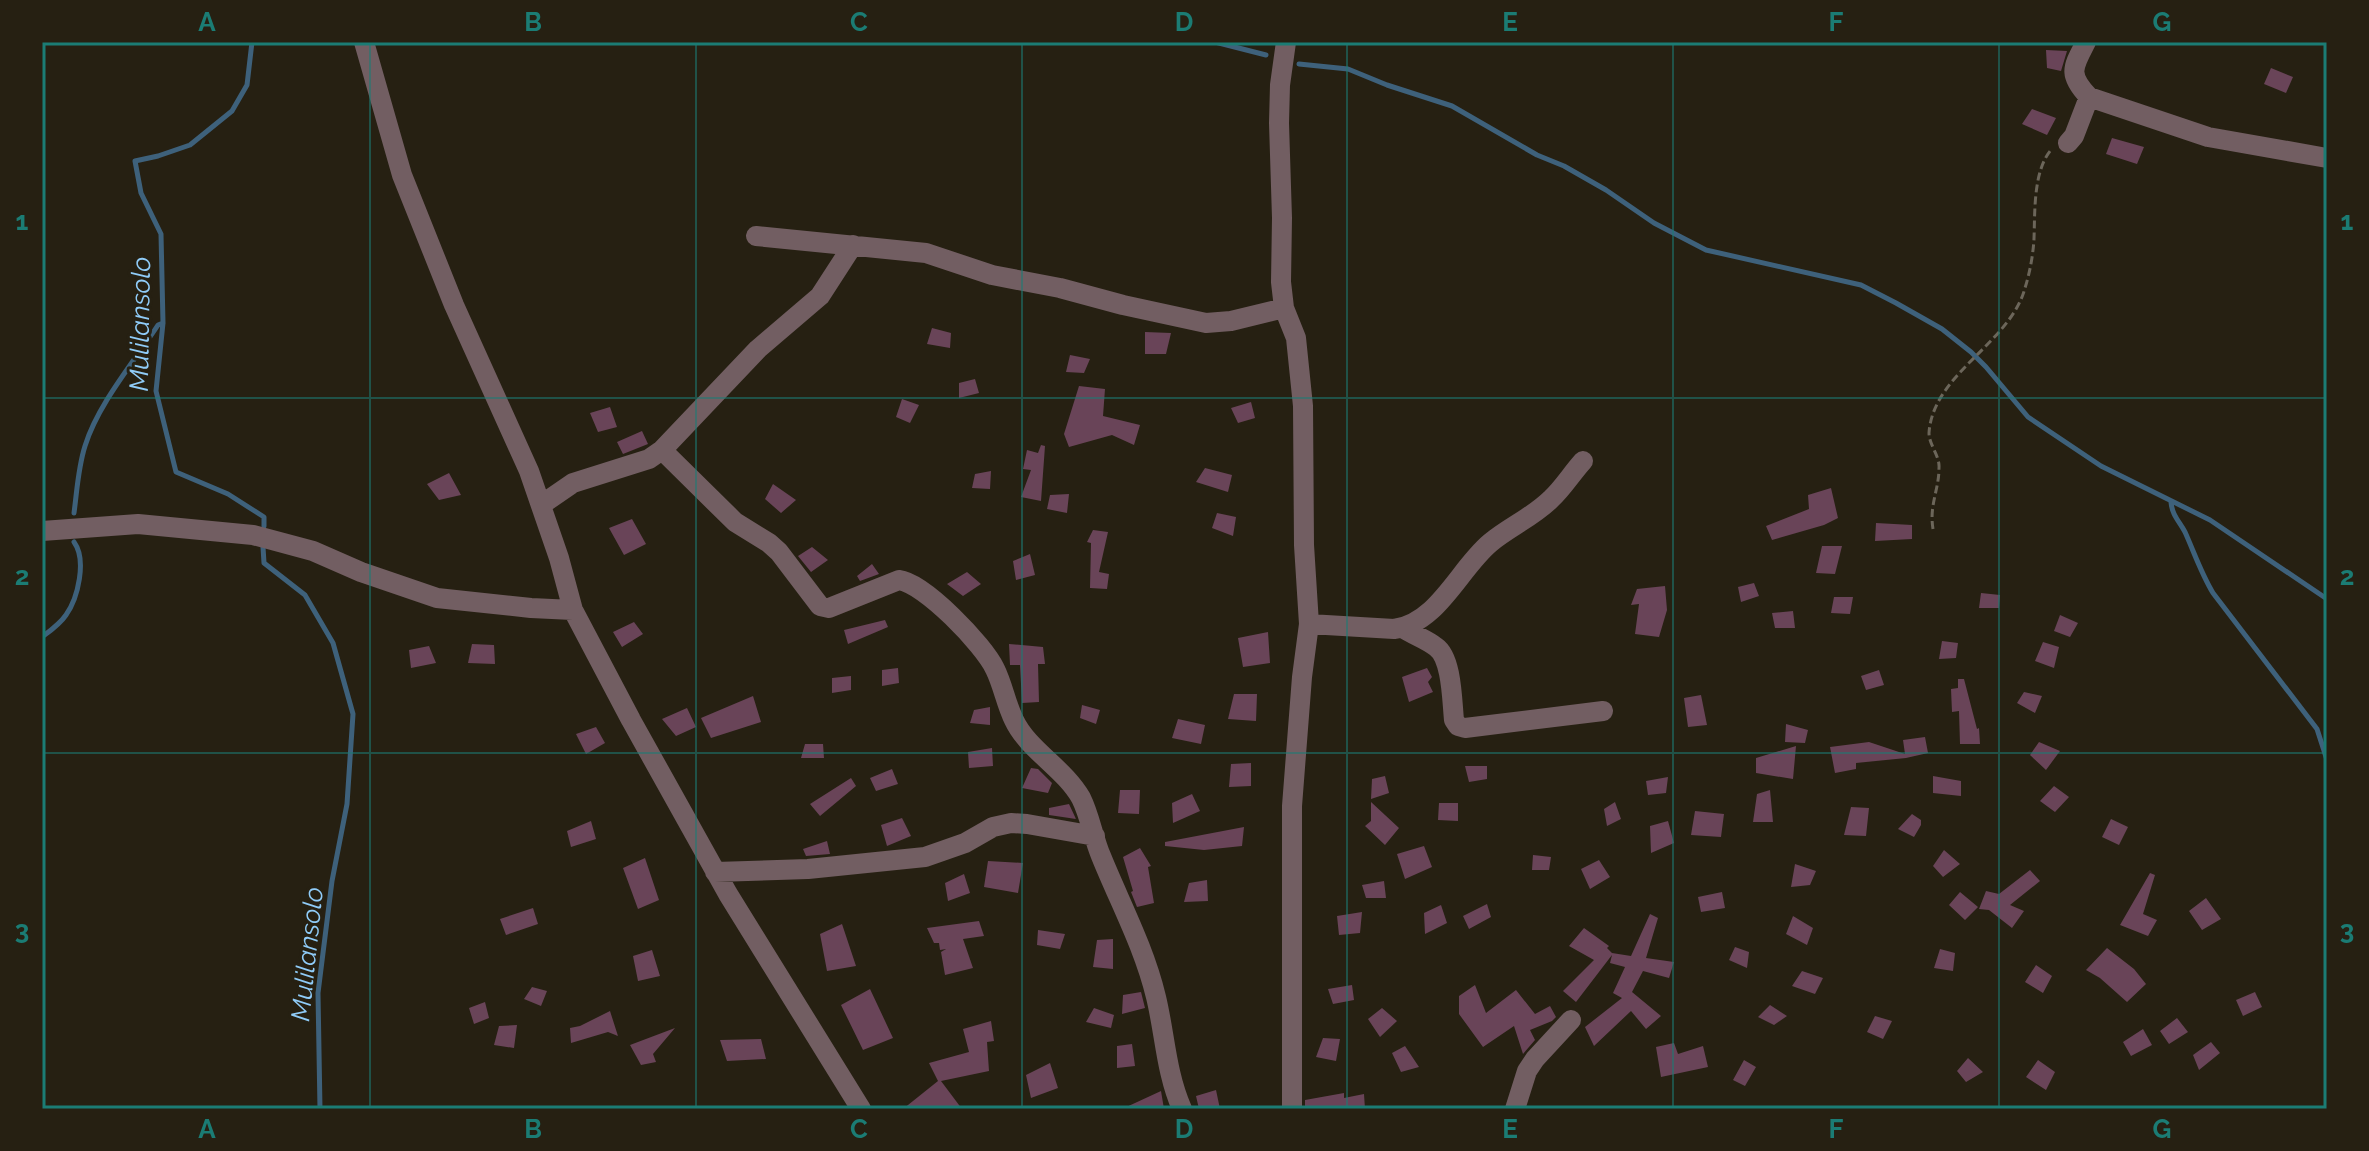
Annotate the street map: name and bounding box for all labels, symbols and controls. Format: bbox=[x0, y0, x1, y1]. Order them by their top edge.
text: A bbox=[198, 7, 216, 37]
text: B bbox=[524, 7, 542, 37]
text: C bbox=[850, 7, 868, 37]
text: D bbox=[1175, 7, 1193, 37]
text: E bbox=[1502, 7, 1518, 37]
text: F bbox=[1829, 7, 1844, 37]
text: G bbox=[2153, 7, 2171, 37]
text: 1 bbox=[16, 206, 29, 236]
text: 1 bbox=[2341, 206, 2354, 236]
water label: Mulilansolo bbox=[124, 256, 156, 392]
text: 2 bbox=[15, 561, 29, 591]
text: 2 bbox=[2340, 561, 2354, 591]
water label: Mulilansolo bbox=[285, 885, 329, 1023]
text: 3 bbox=[15, 915, 29, 945]
text: 3 bbox=[2340, 915, 2354, 945]
text: A bbox=[198, 1114, 216, 1144]
text: B bbox=[524, 1114, 542, 1144]
text: C bbox=[850, 1114, 868, 1144]
text: D bbox=[1175, 1114, 1193, 1144]
text: E bbox=[1502, 1114, 1518, 1144]
text: F bbox=[1829, 1114, 1844, 1144]
text: G bbox=[2153, 1114, 2171, 1144]

